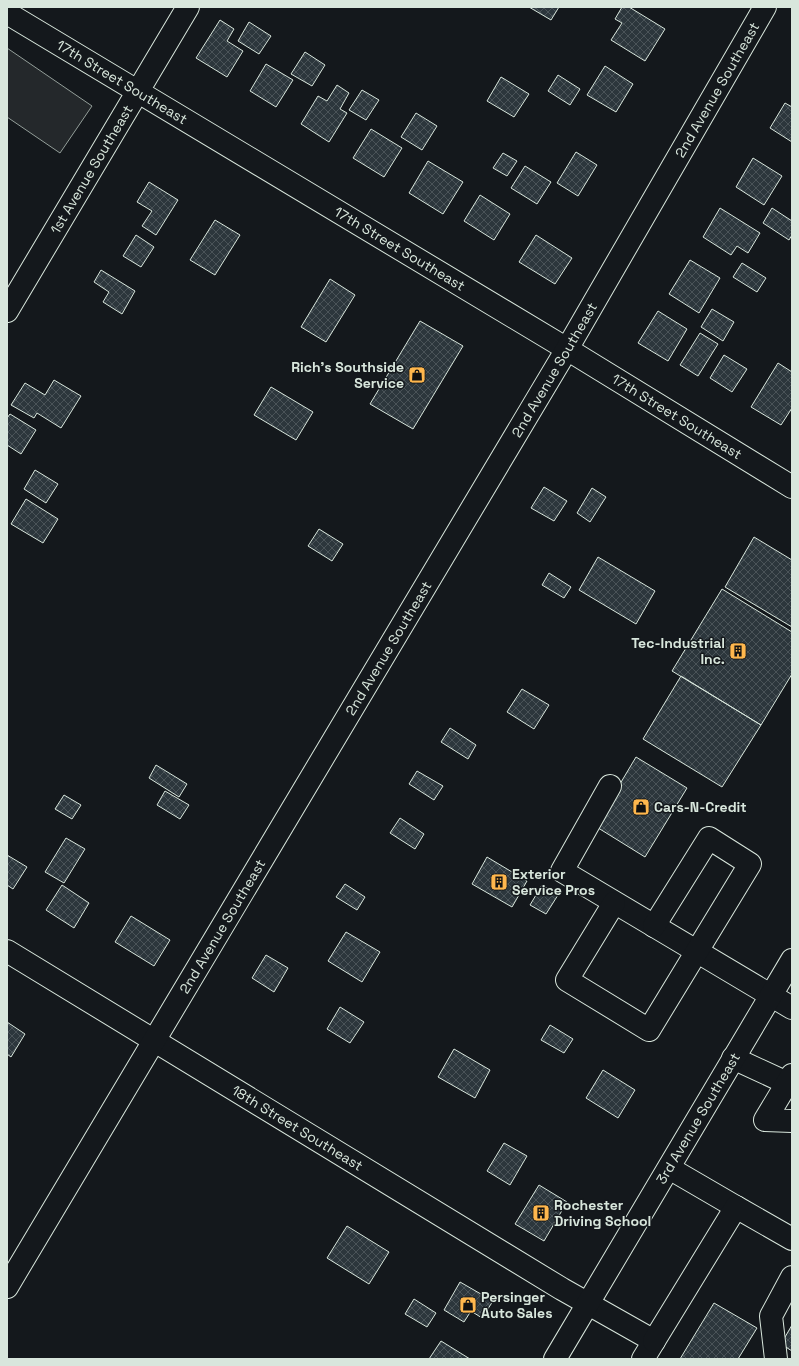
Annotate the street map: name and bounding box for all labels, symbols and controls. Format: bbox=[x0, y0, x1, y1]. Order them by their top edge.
street label: 2nd Avenue Southeast bbox=[671, 19, 763, 161]
street label: 17th Street Southeast bbox=[53, 36, 191, 128]
street label: 1st Avenue Southeast bbox=[46, 102, 137, 237]
street label: 17th Street Southeast bbox=[331, 202, 469, 295]
street label: 2nd Avenue Southeast bbox=[507, 299, 601, 440]
place label: Rich's Southside Service bbox=[291, 358, 404, 392]
shop icon: Rich's Southside Service bbox=[407, 365, 427, 385]
street label: 17th Street Southeast bbox=[608, 370, 745, 463]
street label: 2nd Avenue Southeast bbox=[341, 578, 435, 719]
place label: Tec-Industrial Inc. bbox=[631, 634, 725, 668]
building icon: Tec-Industrial Inc. bbox=[728, 641, 748, 661]
shop icon: Cars-N-Credit bbox=[631, 797, 651, 817]
place label: Cars-N-Credit bbox=[654, 798, 747, 816]
street label: 2nd Avenue Southeast bbox=[175, 856, 269, 997]
place label: Exterior Service Pros bbox=[512, 865, 595, 899]
building icon: Exterior Service Pros bbox=[489, 872, 509, 892]
street label: 3rd Avenue Southeast bbox=[652, 1049, 744, 1187]
street label: 18th Street Southeast bbox=[228, 1081, 366, 1175]
place label: Rochester Driving School bbox=[554, 1196, 651, 1230]
building icon: Rochester Driving School bbox=[531, 1203, 551, 1223]
place label: Persinger Auto Sales bbox=[481, 1288, 552, 1322]
shop icon: Persinger Auto Sales bbox=[458, 1295, 478, 1315]

